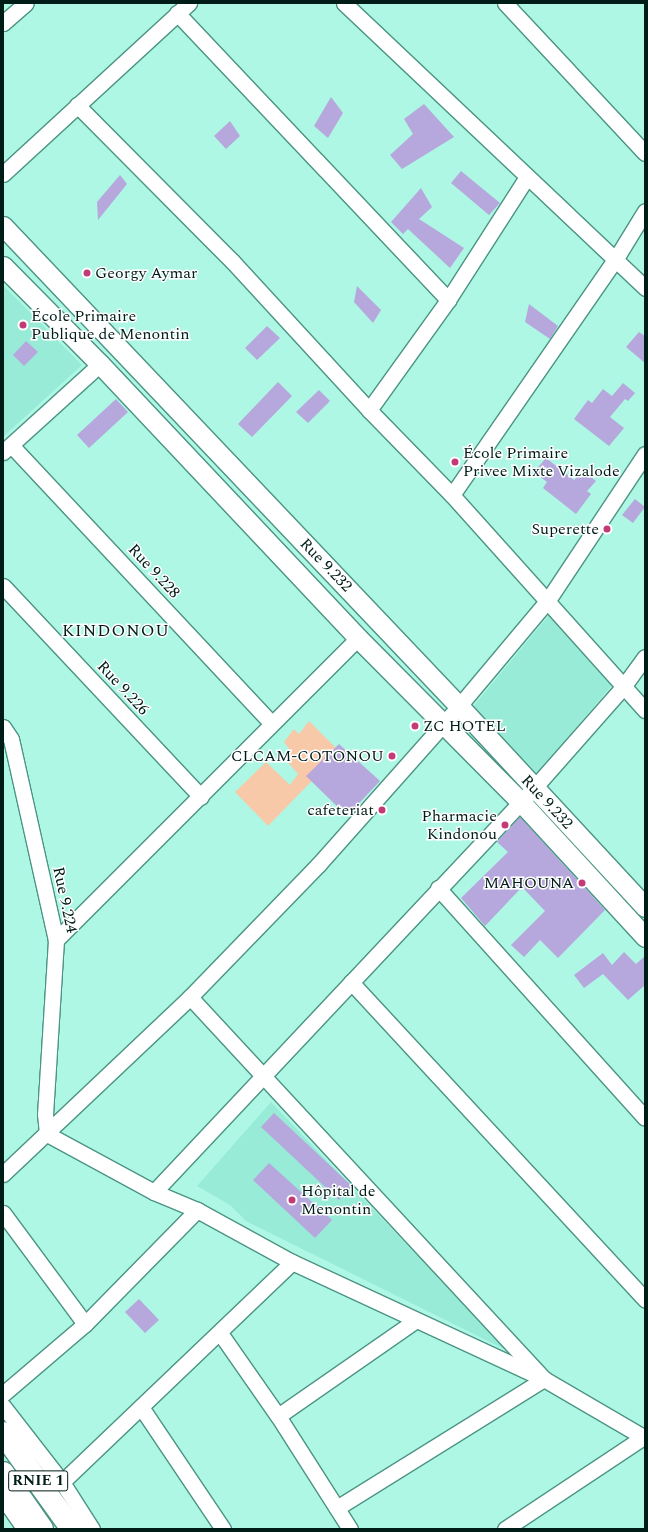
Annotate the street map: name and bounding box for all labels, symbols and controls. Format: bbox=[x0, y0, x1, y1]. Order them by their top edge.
place label: Georgy Aymar bbox=[95, 263, 197, 283]
marker: Georgy Aymar bbox=[82, 268, 92, 278]
place label: École Primaire Publique de Menontin bbox=[31, 306, 190, 344]
marker: École Primaire Publique de Menontin bbox=[18, 320, 28, 330]
place label: École Primaire Privee Mixte Vizalode bbox=[463, 443, 620, 481]
marker: École Primaire Privee Mixte Vizalode bbox=[450, 457, 460, 467]
place label: Superette bbox=[531, 519, 599, 539]
marker: Superette bbox=[602, 524, 612, 534]
street label: Rue 9.232 bbox=[296, 534, 356, 596]
street label: Rue 9.228 bbox=[124, 540, 184, 602]
district label: KINDONOU bbox=[62, 622, 170, 642]
street label: Rue 9.226 bbox=[93, 657, 153, 719]
place label: ZC HOTEL bbox=[423, 716, 506, 736]
marker: ZC HOTEL bbox=[410, 721, 420, 731]
place label: CLCAM-COTONOU bbox=[231, 746, 384, 766]
marker: CLCAM-COTONOU bbox=[387, 751, 397, 761]
street label: Rue 9.232 bbox=[517, 771, 577, 833]
place label: cafeteriat bbox=[307, 800, 374, 820]
marker: cafeteriat bbox=[377, 805, 387, 815]
place label: Pharmacie Kindonou bbox=[421, 806, 497, 844]
marker: Pharmacie Kindonou bbox=[500, 820, 510, 830]
street label: Rue 9.224 bbox=[49, 865, 81, 935]
place label: MAHOUNA bbox=[484, 873, 574, 893]
marker: MAHOUNA bbox=[577, 878, 587, 888]
place label: Hôpital de Menontin bbox=[301, 1181, 375, 1219]
marker: Hôpital de Menontin bbox=[286, 1194, 298, 1206]
road number: RNIE 1 bbox=[8, 1468, 68, 1494]

